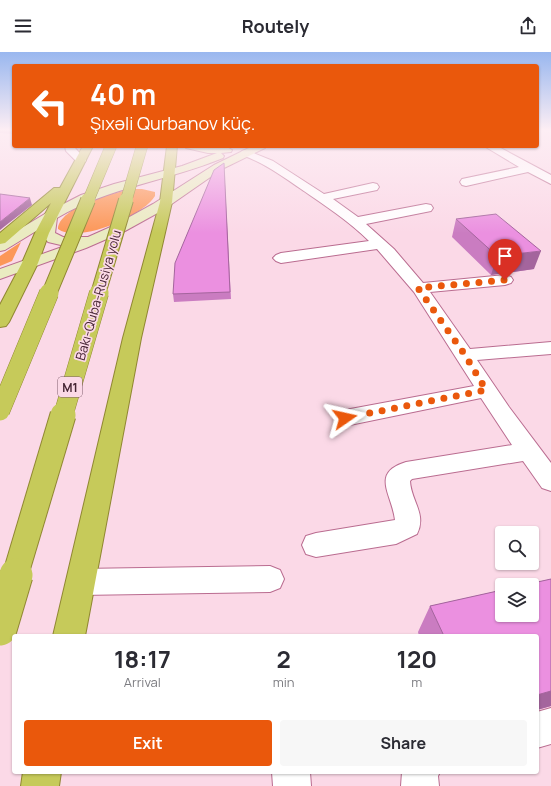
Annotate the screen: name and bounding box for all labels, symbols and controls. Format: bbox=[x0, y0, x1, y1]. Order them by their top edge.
text: Routely bbox=[242, 14, 309, 38]
icon: menu bbox=[12, 15, 34, 37]
icon: share bbox=[517, 15, 539, 37]
text: 40 m bbox=[90, 75, 156, 113]
icon: left bbox=[24, 80, 76, 132]
text: Şıxəli Qurbanov küç. bbox=[90, 111, 255, 135]
street label: Bakı-Quba-Rusiya yolu bbox=[71, 228, 125, 362]
pin bbox=[488, 239, 522, 280]
icon: arrive bbox=[494, 245, 516, 267]
road number: M1 bbox=[58, 377, 82, 397]
position arrow bbox=[324, 397, 366, 439]
map controls bbox=[495, 526, 539, 622]
button: search bbox=[495, 526, 539, 570]
button: layers bbox=[495, 578, 539, 622]
text: 18:17 bbox=[114, 642, 171, 675]
text: 2 bbox=[276, 642, 291, 675]
text: 120 bbox=[396, 642, 437, 675]
text: Arrival bbox=[124, 673, 161, 691]
text: min bbox=[273, 673, 294, 691]
text: m bbox=[411, 673, 422, 691]
button: Exit bbox=[24, 720, 272, 766]
button: Share bbox=[280, 720, 527, 766]

